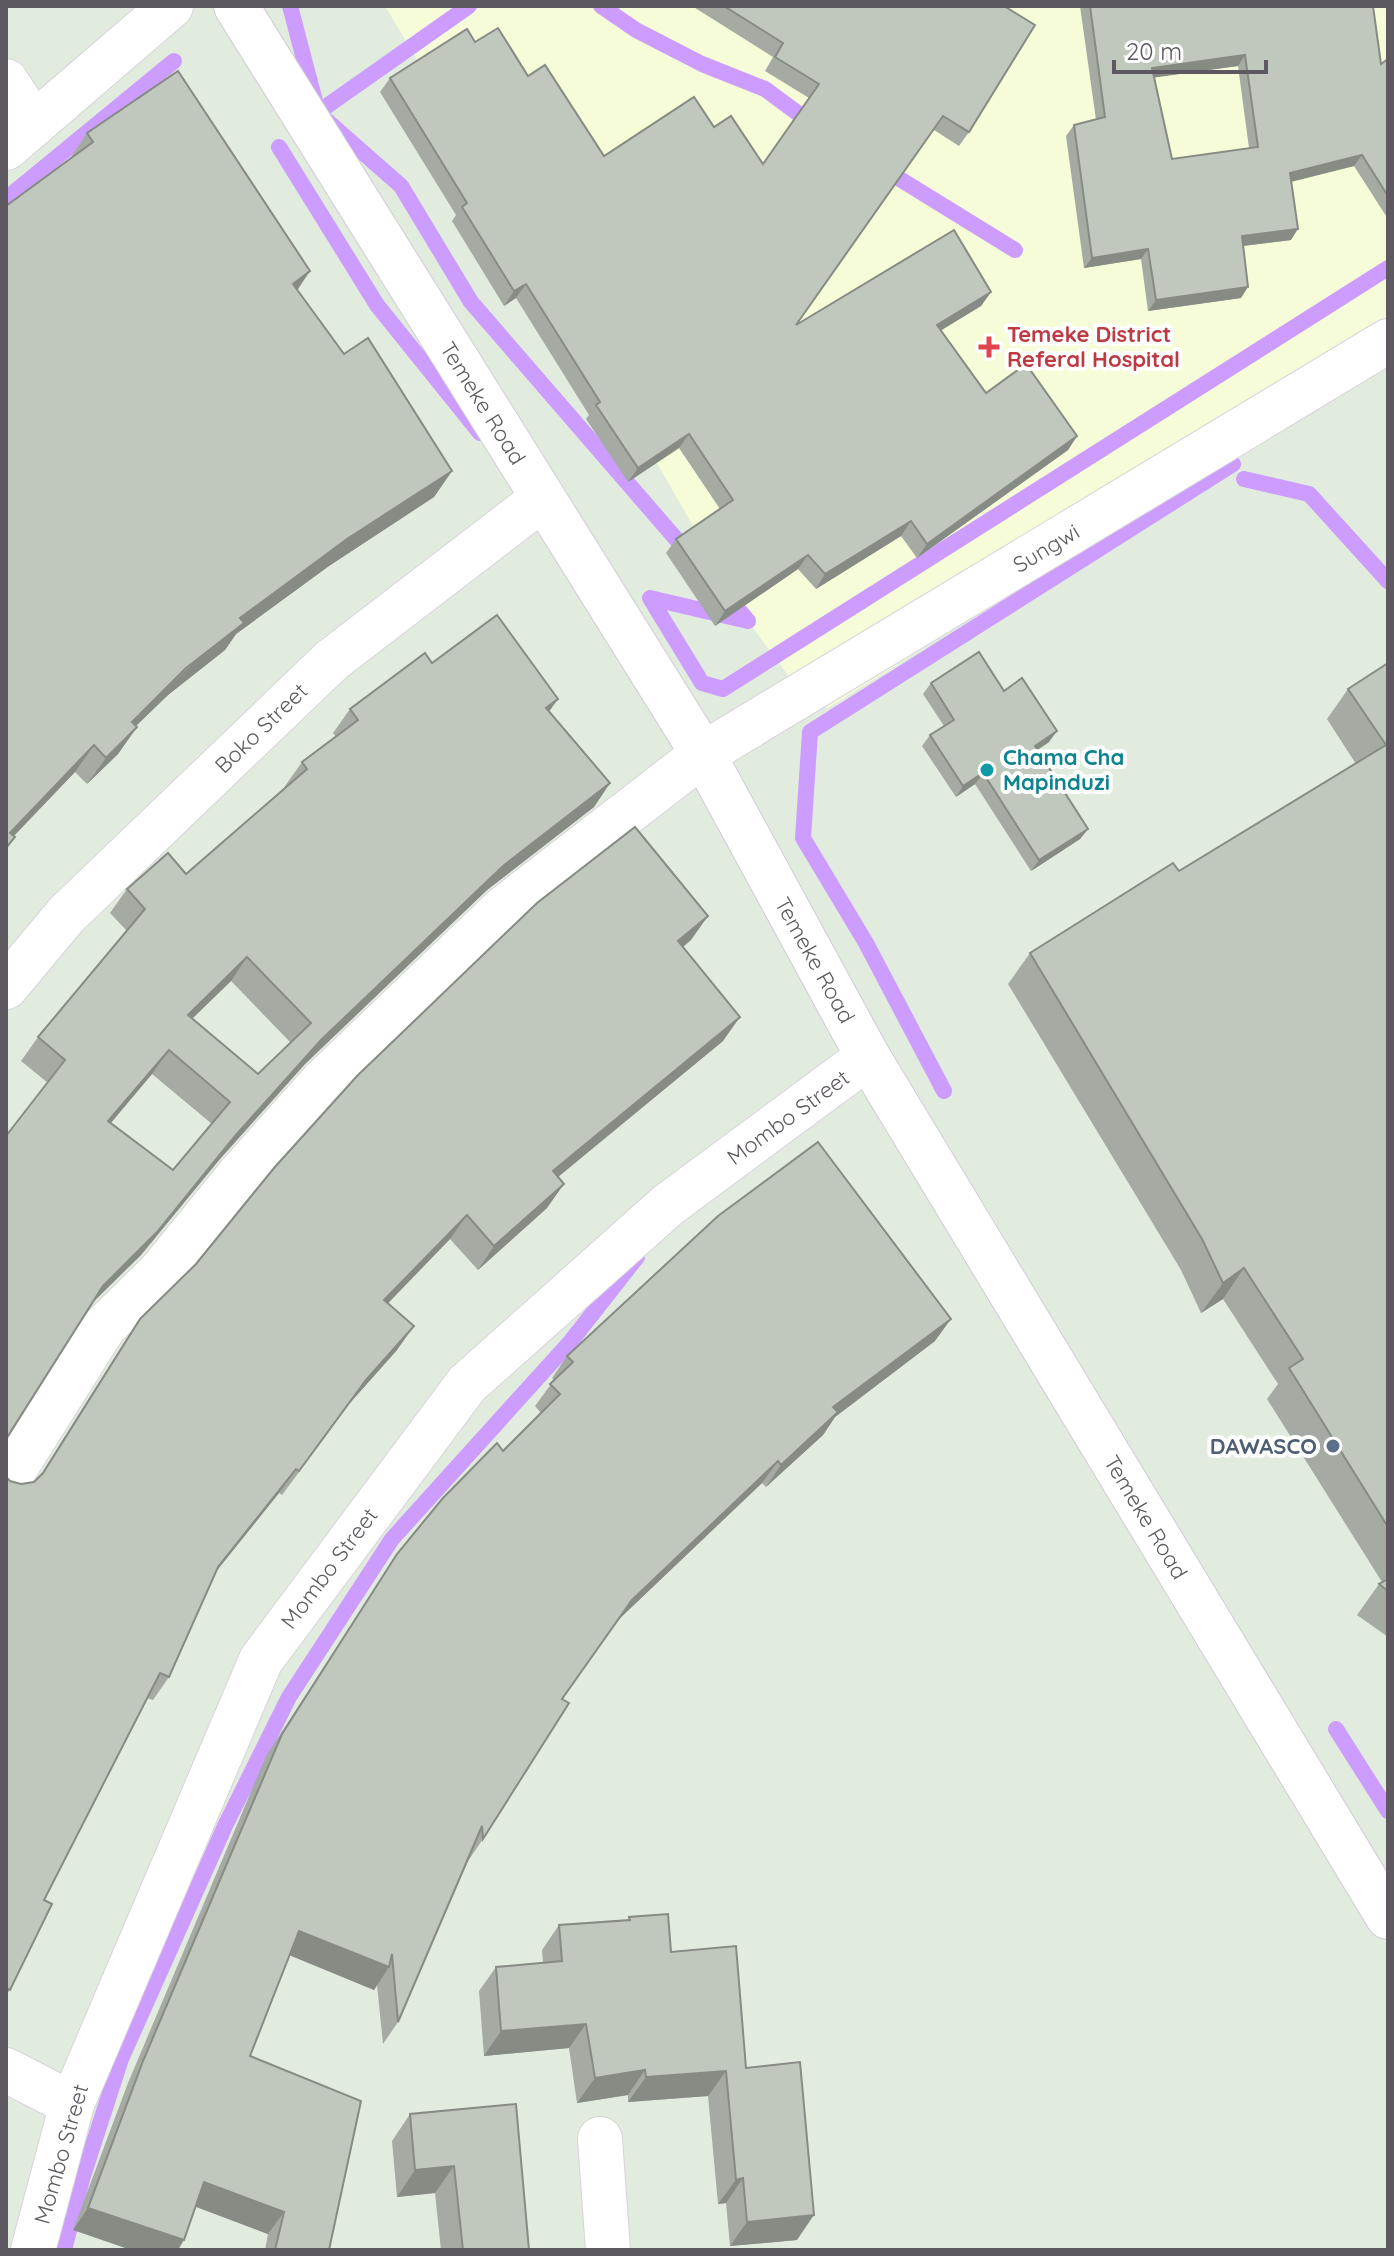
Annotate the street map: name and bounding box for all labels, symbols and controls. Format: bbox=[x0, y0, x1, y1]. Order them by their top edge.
scale bar bbox=[1114, 24, 1266, 74]
text: 20 m bbox=[1126, 36, 1182, 66]
place label: Temeke District Referal Hospital bbox=[1007, 320, 1180, 373]
street label: Temeke Road bbox=[434, 336, 532, 470]
marker: Temeke District Referal Hospital bbox=[978, 336, 1000, 358]
street label: Sungwi bbox=[1008, 517, 1084, 579]
street label: Boko Street bbox=[209, 677, 313, 779]
place label: Chama Cha Mapinduzi bbox=[1003, 743, 1124, 796]
marker: Chama Cha Mapinduzi bbox=[978, 761, 996, 779]
street label: Temeke Road bbox=[769, 892, 861, 1028]
street label: Mombo Street bbox=[721, 1063, 855, 1171]
place label: DAWASCO bbox=[1210, 1432, 1317, 1460]
marker: DAWASCO bbox=[1324, 1437, 1342, 1455]
street label: Temeke Road bbox=[1098, 1450, 1194, 1584]
street label: Mombo Street bbox=[274, 1502, 384, 1634]
street label: Mombo Street bbox=[28, 2081, 94, 2227]

